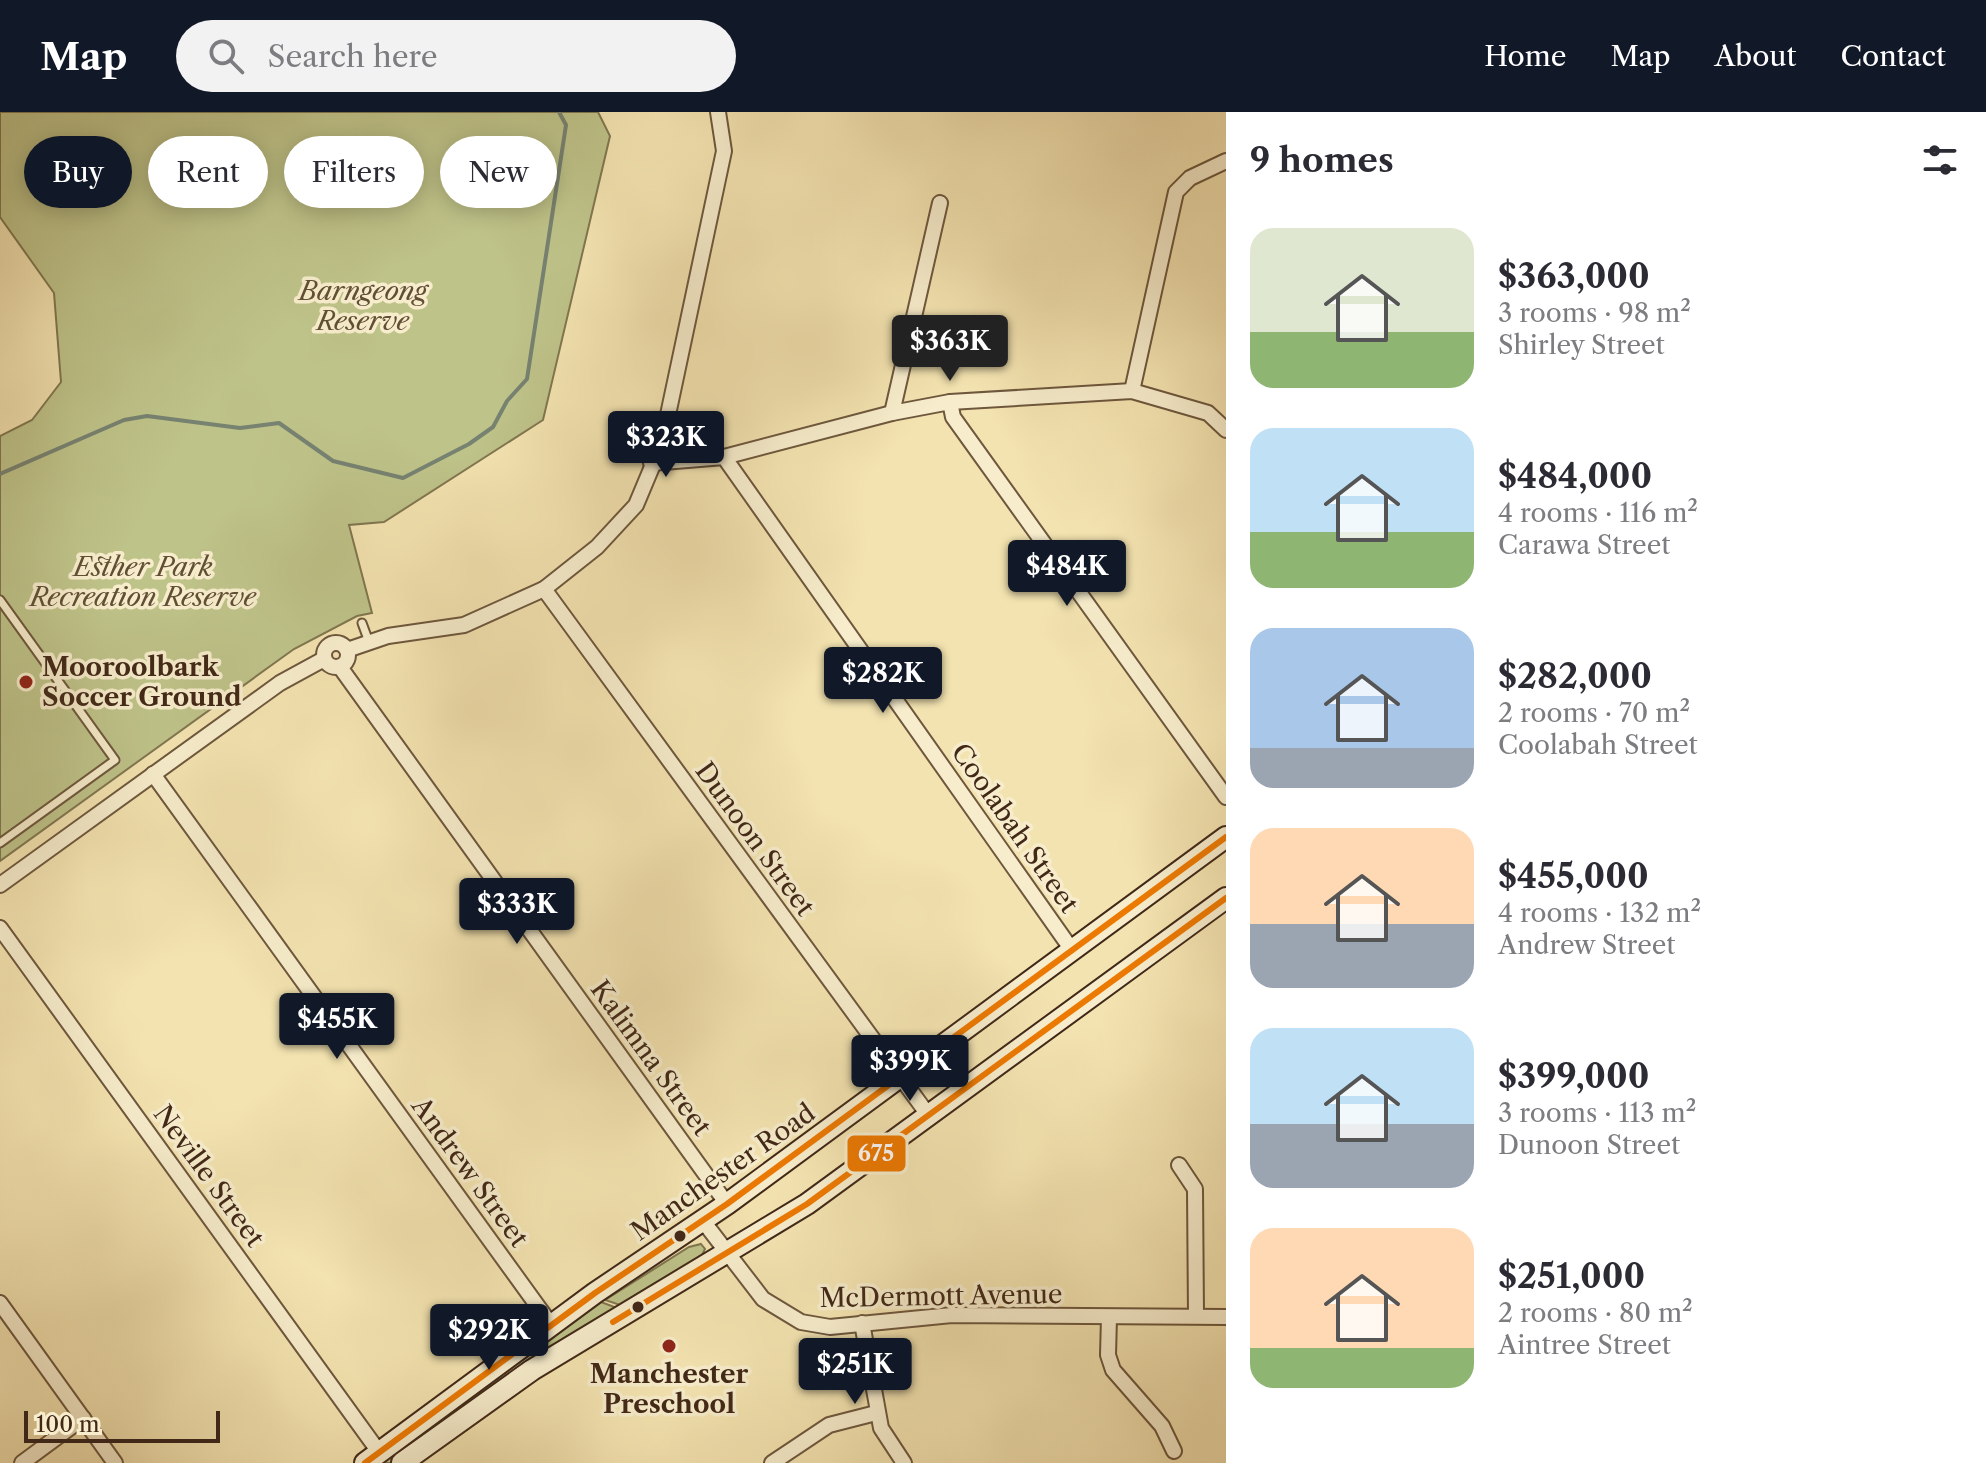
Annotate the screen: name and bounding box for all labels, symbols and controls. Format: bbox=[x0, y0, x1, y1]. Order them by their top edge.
search box bbox=[176, 20, 736, 92]
text: Map bbox=[40, 33, 128, 80]
icon: search bbox=[204, 34, 248, 78]
text: Search here bbox=[268, 38, 438, 75]
text: Home bbox=[1484, 39, 1566, 73]
text: Map bbox=[1610, 39, 1670, 73]
text: About bbox=[1714, 39, 1796, 73]
text: Contact bbox=[1840, 39, 1946, 73]
chip: Buy bbox=[24, 136, 132, 208]
chip: Rent bbox=[148, 136, 268, 208]
chip: Filters bbox=[284, 136, 424, 208]
chip: New bbox=[440, 136, 557, 208]
icon: filters bbox=[1918, 138, 1962, 182]
text: 9 homes bbox=[1250, 139, 1394, 181]
text: $363,000 bbox=[1498, 255, 1650, 297]
icon: home bbox=[1314, 260, 1410, 356]
park label: Barngeong Reserve bbox=[297, 275, 430, 337]
text: 3 rooms · 98 m² bbox=[1498, 297, 1691, 329]
pin: $363K bbox=[894, 315, 1006, 383]
text: $363K bbox=[910, 325, 990, 357]
text: Shirley Street bbox=[1498, 329, 1665, 361]
pin: $323K bbox=[610, 411, 722, 479]
text: $323K bbox=[626, 421, 706, 453]
text: $484,000 bbox=[1498, 455, 1652, 497]
icon: home bbox=[1314, 460, 1410, 556]
text: 4 rooms · 116 m² bbox=[1498, 497, 1698, 529]
text: Carawa Street bbox=[1498, 529, 1670, 561]
pin: $484K bbox=[1011, 540, 1123, 608]
text: $484K bbox=[1026, 550, 1108, 582]
park label: Esther Park Recreation Reserve bbox=[28, 551, 258, 613]
pin: $282K bbox=[827, 647, 939, 715]
place label: Mooroolbark Soccer Ground bbox=[42, 651, 242, 713]
text: $282,000 bbox=[1498, 655, 1652, 697]
text: $282K bbox=[842, 657, 924, 689]
icon: home bbox=[1314, 660, 1410, 756]
marker: Mooroolbark Soccer Ground bbox=[17, 673, 35, 691]
text: 2 rooms · 70 m² bbox=[1498, 697, 1690, 729]
text: Coolabah Street bbox=[1498, 729, 1698, 761]
street label: Coolabah Street bbox=[945, 737, 1086, 920]
street label: Dunoon Street bbox=[689, 756, 822, 923]
text: $455,000 bbox=[1498, 855, 1649, 897]
icon: home bbox=[1314, 860, 1410, 956]
pin: $333K bbox=[461, 878, 573, 946]
text: $333K bbox=[477, 888, 557, 920]
text: 4 rooms · 132 m² bbox=[1498, 897, 1701, 929]
text: Andrew Street bbox=[1498, 929, 1675, 961]
street label: Kalimna Street bbox=[584, 974, 719, 1143]
pin: $455K bbox=[281, 993, 393, 1061]
text: $455K bbox=[297, 1003, 377, 1035]
pin: $399K bbox=[854, 1035, 966, 1103]
text: $399K bbox=[869, 1045, 951, 1077]
text: $399,000 bbox=[1498, 1055, 1649, 1097]
icon: home bbox=[1314, 1060, 1410, 1156]
street label: Andrew Street bbox=[404, 1090, 536, 1254]
street label: Manchester Road bbox=[625, 1097, 821, 1247]
text: 3 rooms · 113 m² bbox=[1498, 1097, 1696, 1129]
street label: Neville Street bbox=[147, 1099, 272, 1254]
text: Dunoon Street bbox=[1498, 1129, 1680, 1161]
line badge: 675 bbox=[846, 1134, 907, 1173]
text: 675 bbox=[858, 1140, 894, 1167]
unlabelled marker bbox=[672, 1228, 688, 1244]
text: $251,000 bbox=[1498, 1255, 1645, 1297]
icon: home bbox=[1314, 1260, 1410, 1356]
street label: McDermott Avenue bbox=[819, 1278, 1063, 1314]
text: 2 rooms · 80 m² bbox=[1498, 1297, 1693, 1329]
unlabelled marker bbox=[630, 1299, 646, 1315]
pin: $292K bbox=[433, 1304, 545, 1372]
text: $292K bbox=[448, 1314, 530, 1346]
text: Aintree Street bbox=[1498, 1329, 1671, 1361]
marker: Manchester Preschool bbox=[660, 1337, 678, 1355]
pin: $251K bbox=[799, 1338, 911, 1406]
text: $251K bbox=[817, 1348, 893, 1380]
place label: Manchester Preschool bbox=[590, 1358, 749, 1420]
scale bar bbox=[24, 1407, 220, 1443]
text: 100 m bbox=[36, 1411, 99, 1438]

